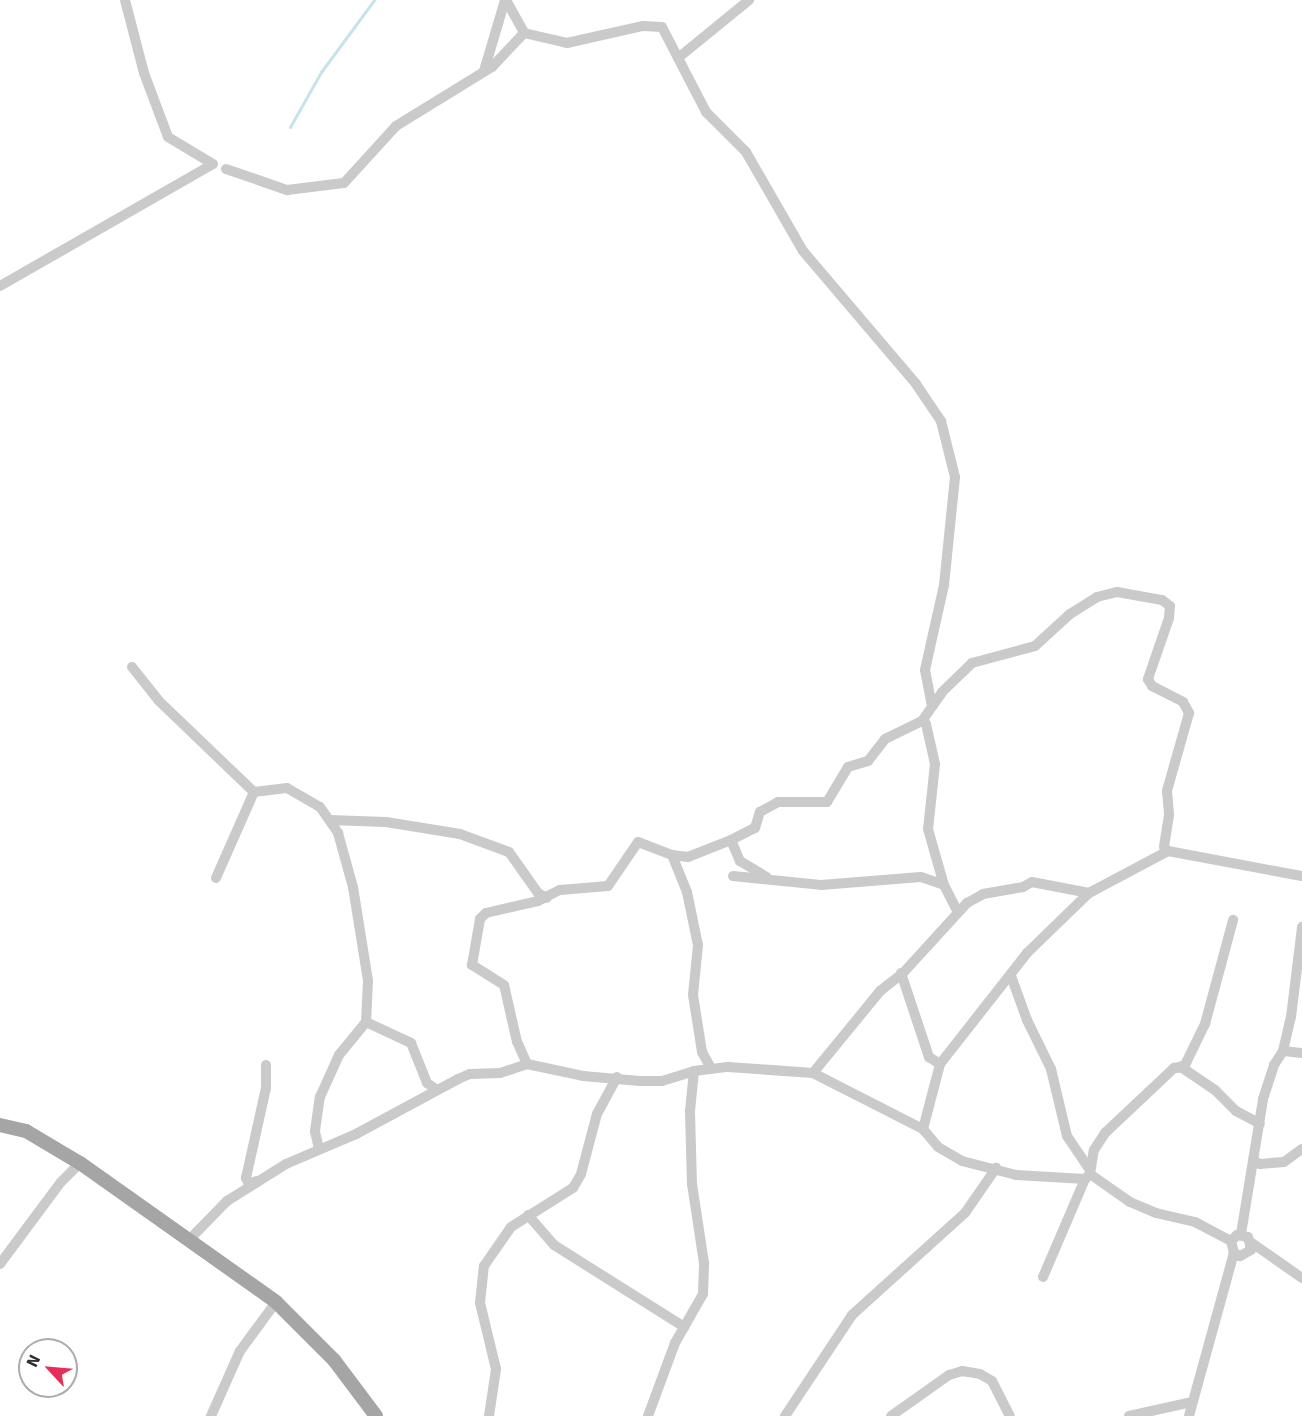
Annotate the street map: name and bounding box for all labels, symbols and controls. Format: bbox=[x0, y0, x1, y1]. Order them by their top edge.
north arrow bbox=[18, 1338, 78, 1398]
text: N bbox=[22, 1352, 45, 1370]

